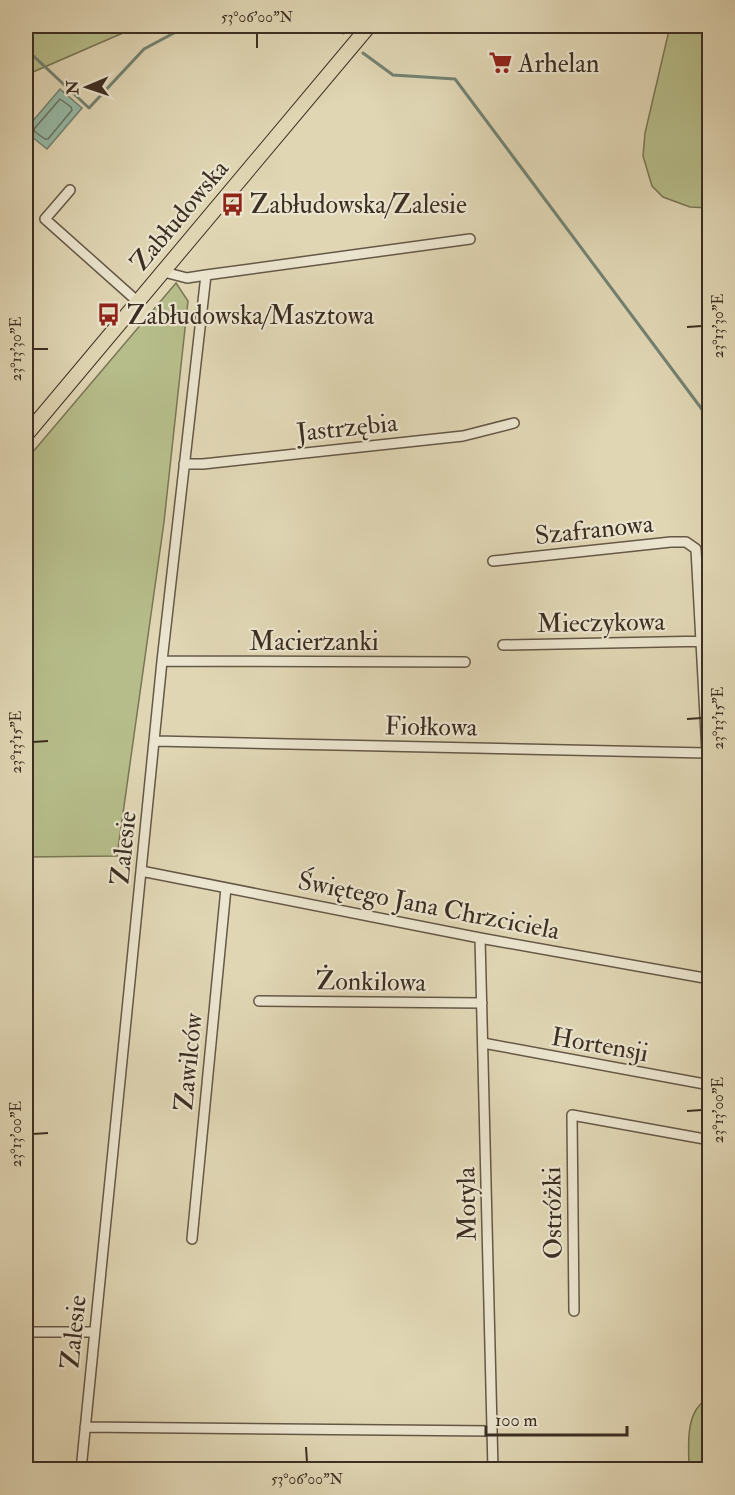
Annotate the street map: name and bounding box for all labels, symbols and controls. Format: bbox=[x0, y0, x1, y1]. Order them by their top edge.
text: 53°06'00"N bbox=[221, 8, 294, 27]
place label: Arhelan bbox=[517, 48, 599, 80]
supermarket icon: Arhelan bbox=[487, 50, 513, 76]
north arrow bbox=[57, 57, 117, 117]
text: N bbox=[63, 79, 83, 96]
street label: Zabłudowska bbox=[124, 153, 236, 278]
place label: Zabłudowska/Zalesie bbox=[250, 189, 467, 221]
bus stop icon: Zabłudowska/Zalesie bbox=[219, 191, 245, 217]
text: 23°13'30"E bbox=[709, 294, 728, 358]
place label: Zabłudowska/Masztowa bbox=[127, 300, 374, 332]
bus stop icon: Zabłudowska/Masztowa bbox=[96, 302, 122, 328]
text: 23°13'30"E bbox=[7, 317, 26, 381]
street label: Jastrzębia bbox=[294, 407, 400, 449]
street label: Szafranowa bbox=[533, 508, 655, 552]
street label: Mieczykowa bbox=[537, 606, 666, 640]
street label: Macierzanki bbox=[249, 626, 379, 658]
text: 23°13'15"E bbox=[709, 686, 728, 749]
text: 23°13'15"E bbox=[7, 710, 26, 773]
street label: Fiołkowa bbox=[384, 710, 478, 744]
street label: Zalesie bbox=[104, 809, 144, 887]
street label: Świętego Jana Chrzciciela bbox=[295, 863, 563, 947]
street label: Żonkilowa bbox=[316, 963, 427, 999]
street label: Zawilców bbox=[168, 1011, 210, 1113]
street label: Hortensji bbox=[549, 1021, 651, 1069]
text: 23°13'00"E bbox=[709, 1077, 728, 1143]
text: 23°13'00"E bbox=[7, 1101, 26, 1167]
street label: Motyla bbox=[450, 1166, 484, 1241]
street label: Ostróżki bbox=[536, 1166, 570, 1260]
street label: Zalesie bbox=[54, 1293, 94, 1371]
scale bar bbox=[486, 1399, 627, 1437]
text: 100 m bbox=[495, 1409, 538, 1432]
text: 53°06'00"N bbox=[271, 1470, 344, 1489]

